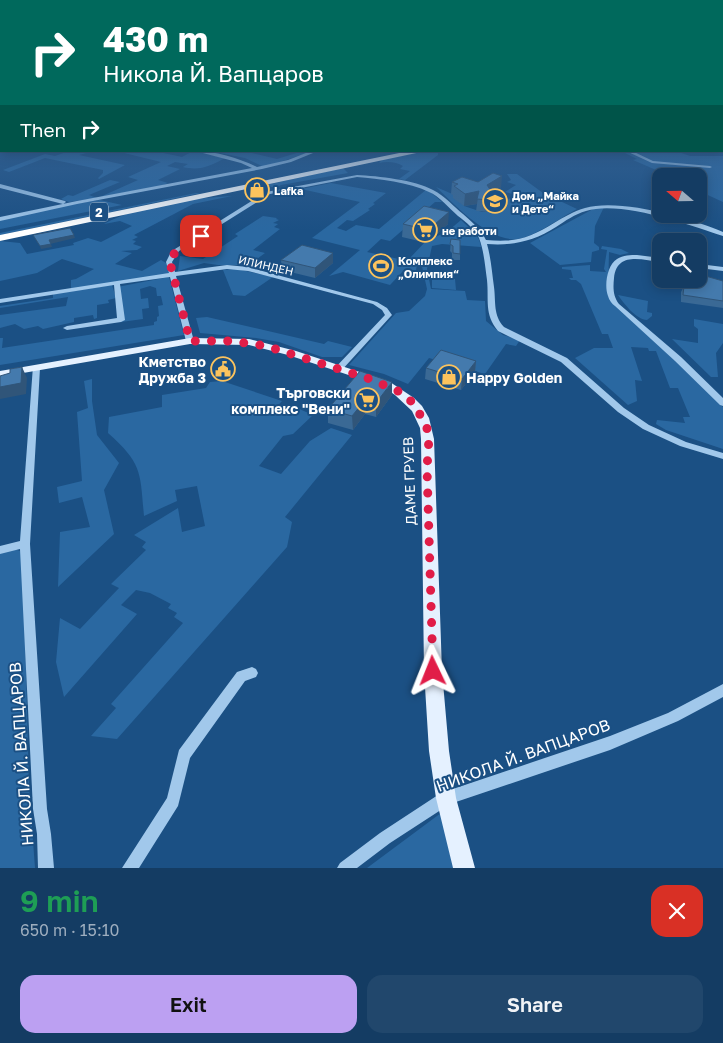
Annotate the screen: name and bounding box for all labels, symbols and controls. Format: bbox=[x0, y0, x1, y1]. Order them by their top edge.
text: 430 m bbox=[103, 18, 208, 60]
icon: right bbox=[20, 20, 85, 85]
text: Никола Й. Вапцаров bbox=[103, 60, 324, 87]
icon: right bbox=[76, 115, 104, 143]
text: Then bbox=[20, 118, 66, 141]
north arrow bbox=[652, 168, 708, 222]
map controls bbox=[652, 168, 707, 288]
shop icon: Lafka bbox=[244, 177, 270, 203]
place label: Lafka bbox=[274, 184, 303, 197]
school or university icon: Дом „Майка и Дете“ bbox=[482, 188, 508, 214]
place label: Дом „Майка и Дете“ bbox=[512, 189, 579, 215]
road number: 2 bbox=[90, 202, 108, 222]
pin bbox=[180, 215, 222, 257]
supermarket icon: не работи bbox=[412, 217, 438, 243]
icon: arrive bbox=[187, 222, 215, 250]
place label: не работи bbox=[442, 224, 497, 237]
button: search bbox=[652, 233, 707, 288]
street label: ИЛИНДЕН bbox=[237, 252, 295, 278]
sports icon: Комплекс „Олимпия“ bbox=[368, 253, 394, 279]
place label: Комплекс „Олимпия“ bbox=[398, 254, 459, 280]
place label: Кметство Дружба 3 bbox=[139, 353, 206, 386]
public building icon: Кметство Дружба 3 bbox=[210, 356, 236, 382]
shop icon: Happy Golden bbox=[436, 364, 462, 390]
place label: Happy Golden bbox=[466, 369, 562, 386]
place label: Търговски комплекс "Вени" bbox=[231, 384, 350, 417]
supermarket icon: Търговски комплекс "Вени" bbox=[354, 387, 380, 413]
street label: ДАМЕ ГРУЕВ bbox=[399, 437, 419, 525]
position arrow bbox=[406, 644, 458, 696]
street label: НИКОЛА Й. ВАПЦАРОВ bbox=[5, 662, 37, 846]
street label: НИКОЛА Й. ВАПЦАРОВ bbox=[433, 714, 613, 796]
text: 9 min bbox=[20, 883, 99, 919]
button: close bbox=[651, 885, 703, 937]
text: 650 m · 15:10 bbox=[20, 920, 119, 940]
button: Exit bbox=[20, 975, 357, 1033]
button: Share bbox=[367, 975, 703, 1033]

